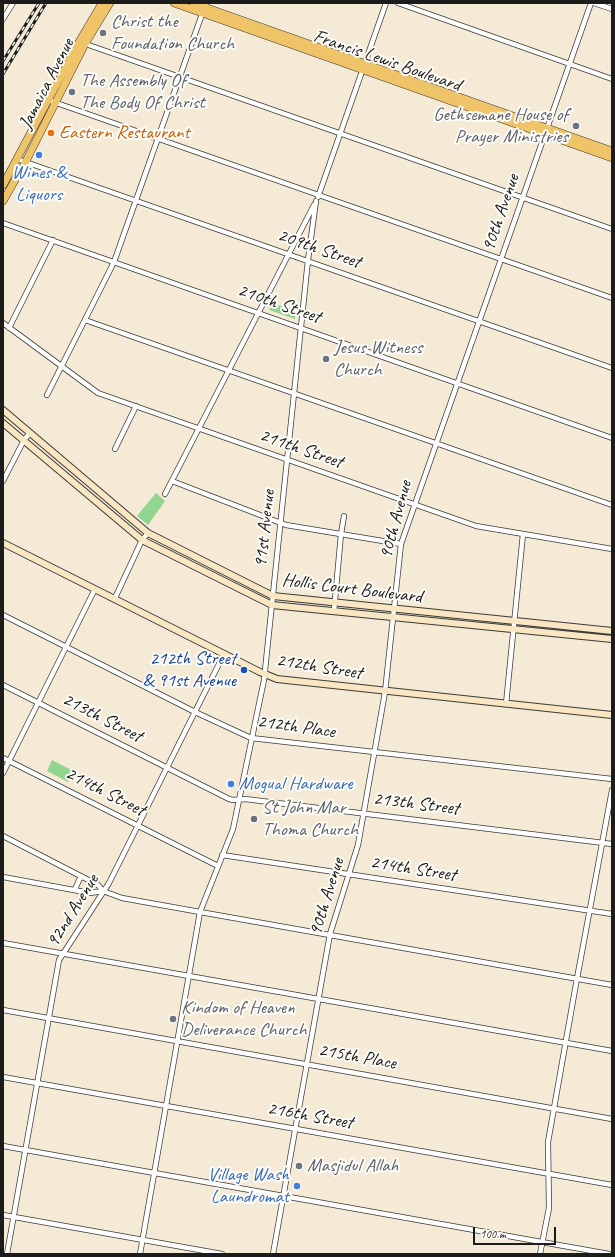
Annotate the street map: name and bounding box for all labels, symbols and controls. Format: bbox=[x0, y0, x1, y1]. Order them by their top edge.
place label: Christ the Foundation Church bbox=[111, 11, 234, 55]
street label: Francis Lewis Boulevard bbox=[310, 25, 464, 97]
marker: Christ the Foundation Church bbox=[98, 28, 108, 38]
street label: Jamaica Avenue bbox=[14, 35, 80, 133]
place label: The Assembly Of The Body Of Christ bbox=[80, 70, 205, 114]
marker: The Assembly Of The Body Of Christ bbox=[67, 87, 77, 97]
place label: Gethsemane House of Prayer Ministries bbox=[433, 104, 568, 148]
marker: Gethsemane House of Prayer Ministries bbox=[571, 121, 581, 131]
place label: Eastern Restaurant bbox=[59, 122, 190, 144]
marker: Eastern Restaurant bbox=[46, 128, 56, 138]
marker: Wines & Liquors bbox=[34, 150, 44, 160]
place label: Wines & Liquors bbox=[12, 162, 66, 206]
street label: 90th Avenue bbox=[477, 171, 525, 255]
street label: 209th Street bbox=[274, 224, 364, 274]
street label: 210th Street bbox=[234, 279, 324, 329]
place label: Jesus Witness Church bbox=[334, 337, 422, 381]
marker: Jesus Witness Church bbox=[321, 354, 331, 364]
street label: 211th Street bbox=[256, 424, 346, 474]
street label: 90th Avenue bbox=[375, 478, 417, 562]
street label: 91st Avenue bbox=[250, 489, 280, 569]
street label: Hollis Court Boulevard bbox=[281, 569, 423, 609]
place label: 212th Street & 91st Avenue bbox=[143, 648, 236, 692]
street label: 212th Street bbox=[274, 649, 364, 685]
marker: 212th Street & 91st Avenue bbox=[239, 665, 249, 675]
street label: 213th Street bbox=[58, 688, 146, 748]
street label: 212th Place bbox=[256, 710, 336, 744]
street label: 214th Street bbox=[61, 762, 149, 822]
place label: Mogual Hardware bbox=[239, 773, 353, 795]
marker: Mogual Hardware bbox=[226, 779, 236, 789]
street label: 213th Street bbox=[372, 787, 460, 821]
place label: St John Mar Thoma Church bbox=[262, 797, 358, 841]
marker: St John Mar Thoma Church bbox=[249, 814, 259, 824]
street label: 214th Street bbox=[368, 851, 458, 887]
street label: 90th Avenue bbox=[304, 855, 350, 939]
street label: 92nd Avenue bbox=[42, 870, 104, 952]
place label: Kindom of Heaven Deliverance Church bbox=[181, 997, 306, 1041]
marker: Kindom of Heaven Deliverance Church bbox=[168, 1014, 178, 1024]
street label: 215th Place bbox=[316, 1039, 398, 1075]
street label: 216th Street bbox=[265, 1097, 355, 1135]
place label: Masjidul Allah bbox=[307, 1155, 398, 1177]
marker: Masjidul Allah bbox=[294, 1161, 304, 1171]
place label: Village Wash Laundromat bbox=[207, 1164, 289, 1208]
marker: Village Wash Laundromat bbox=[292, 1181, 302, 1191]
scale bar bbox=[475, 1219, 558, 1245]
text: 100 m bbox=[480, 1226, 506, 1242]

